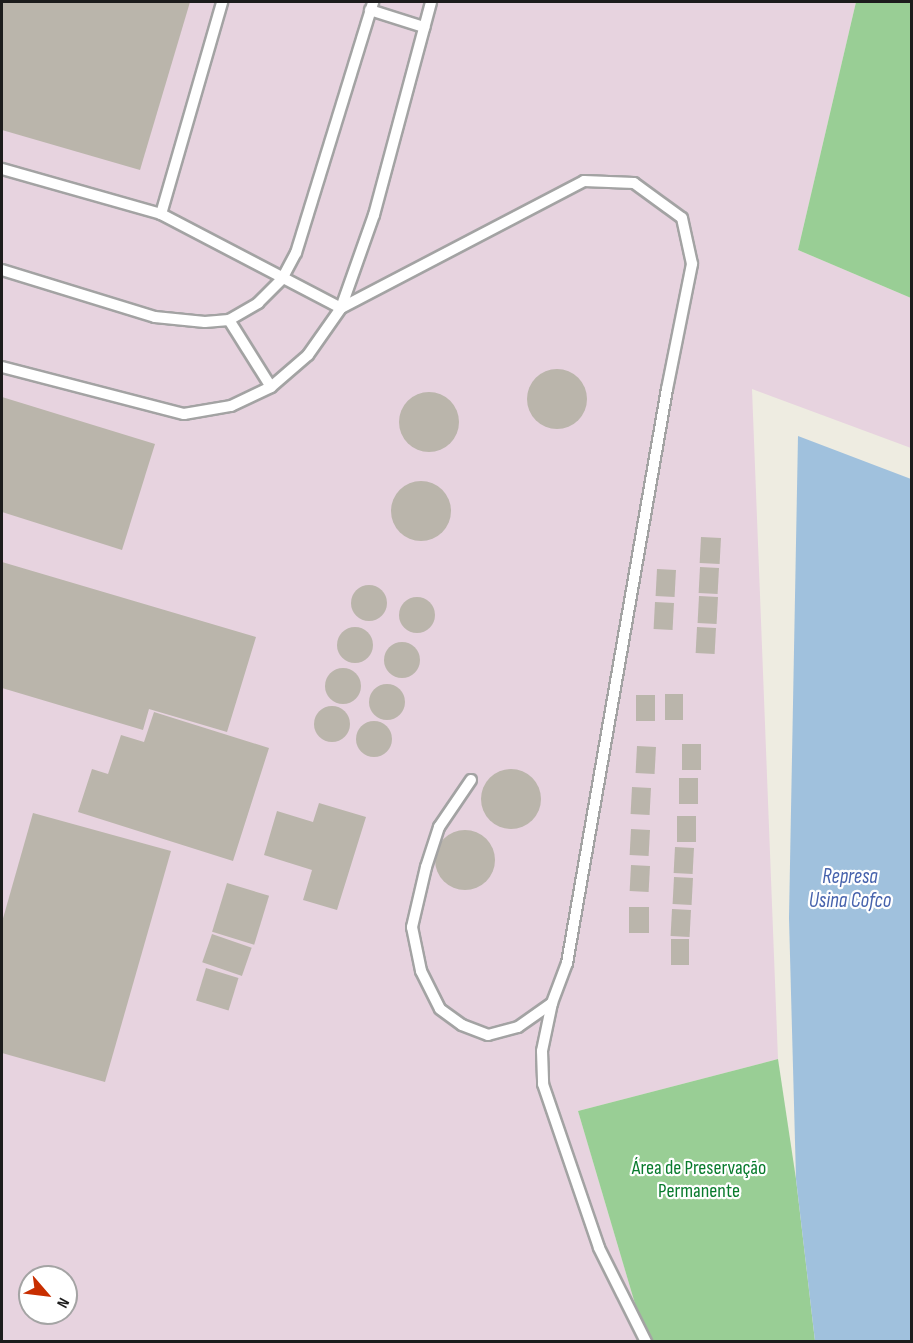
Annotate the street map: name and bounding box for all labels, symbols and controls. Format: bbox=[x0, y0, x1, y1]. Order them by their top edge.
water label: Represa Usina Cofco bbox=[809, 864, 891, 914]
park label: Área de Preservação Permanente bbox=[632, 1157, 766, 1204]
north arrow bbox=[18, 1265, 78, 1325]
text: N bbox=[52, 1295, 73, 1311]

